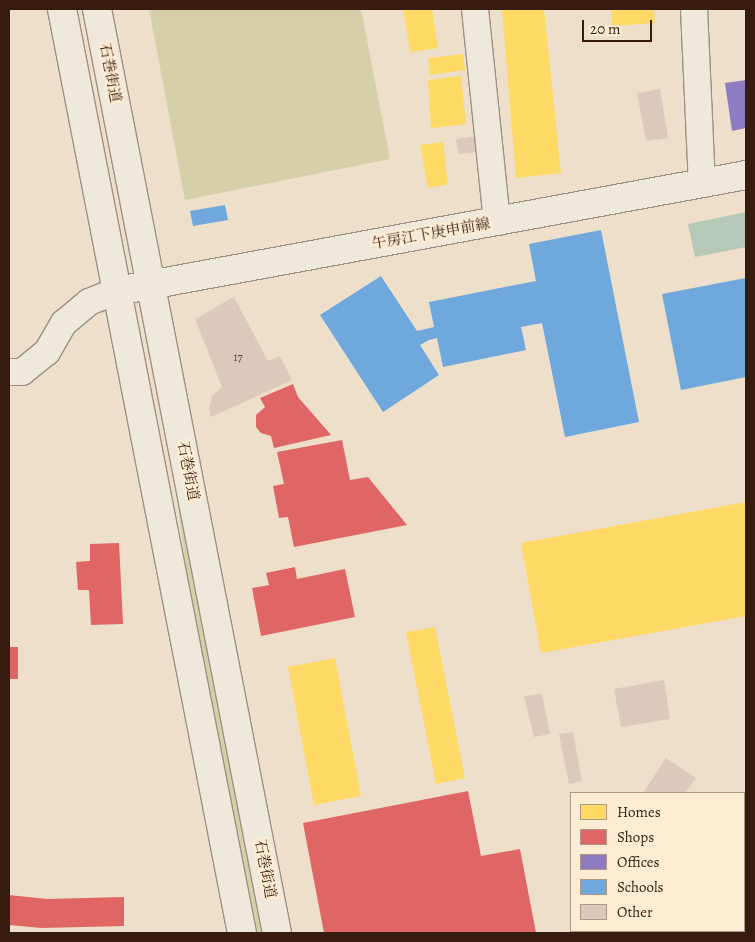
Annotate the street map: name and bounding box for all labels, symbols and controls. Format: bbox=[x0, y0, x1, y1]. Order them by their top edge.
scale bar bbox=[585, 10, 655, 42]
text: 20 m bbox=[590, 19, 621, 39]
street label: 石巻街道 bbox=[95, 42, 125, 104]
street label: 午房江下庚申前線 bbox=[370, 215, 492, 253]
house number: 17 bbox=[233, 351, 243, 365]
street label: 石巻街道 bbox=[173, 440, 203, 502]
legend bbox=[570, 792, 745, 932]
text: Homes bbox=[617, 802, 661, 822]
text: Shops bbox=[617, 827, 654, 847]
street label: 石巻街道 bbox=[250, 838, 280, 900]
text: Offices bbox=[617, 852, 660, 872]
text: Schools bbox=[617, 877, 664, 897]
text: Other bbox=[617, 902, 653, 922]

